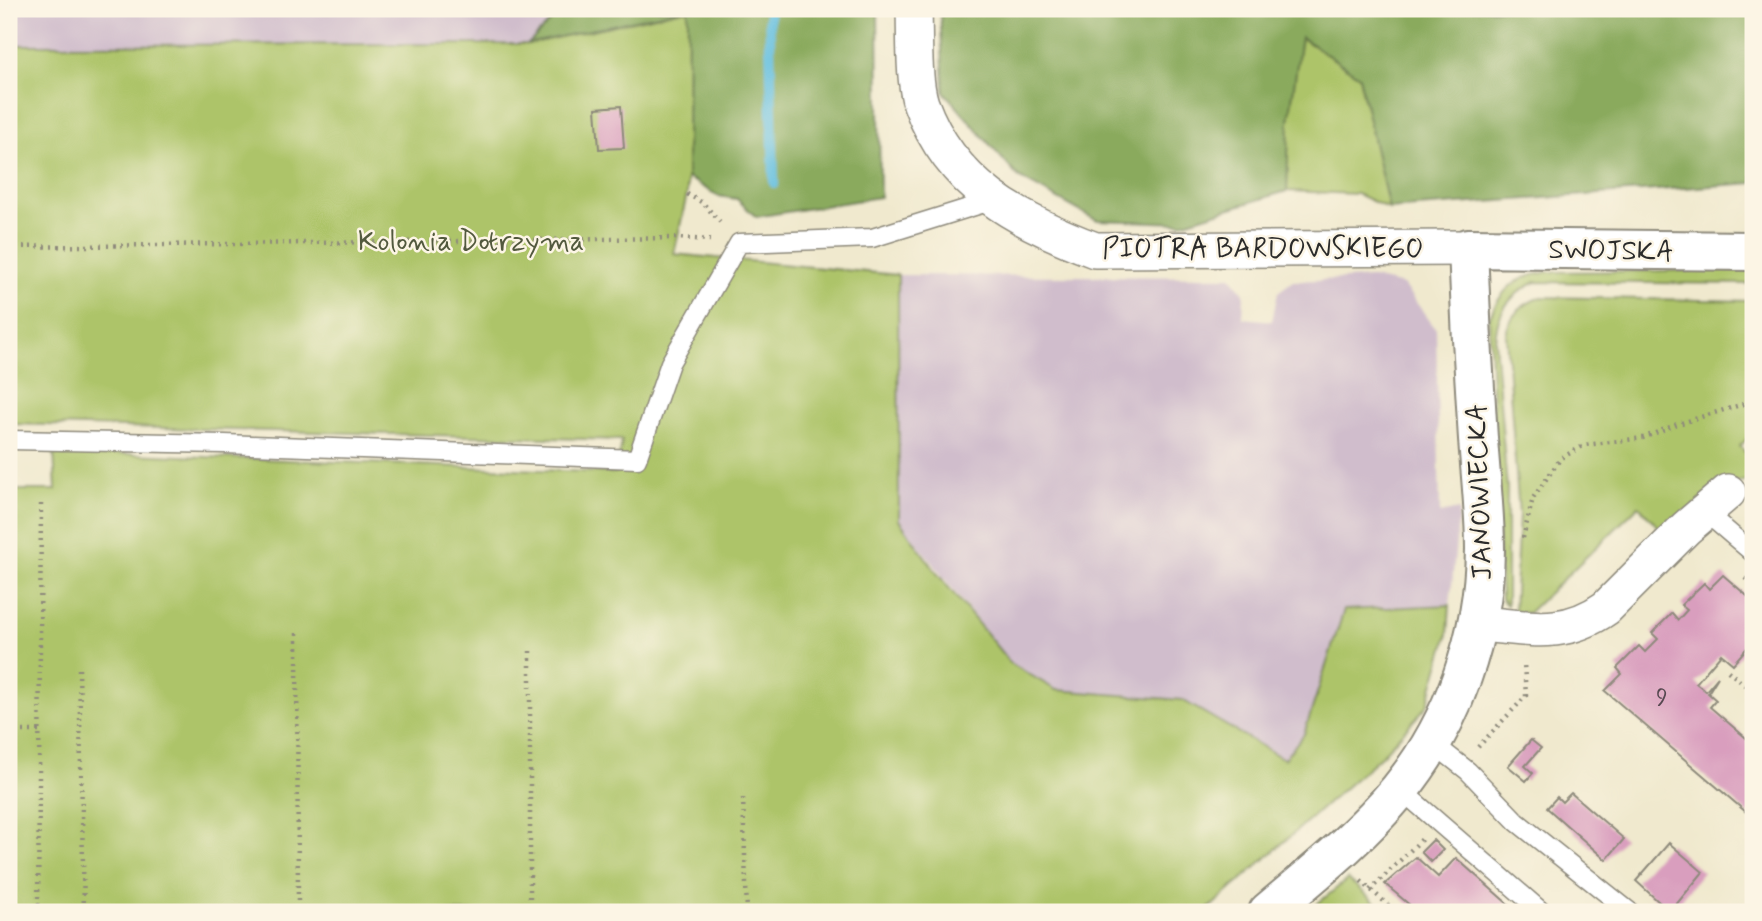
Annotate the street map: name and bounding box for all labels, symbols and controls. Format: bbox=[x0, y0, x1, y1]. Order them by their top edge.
park label: Kolonia Dotrzyma bbox=[358, 224, 584, 261]
street label: PIOTRA BARDOWSKIEGO bbox=[1102, 231, 1424, 268]
street label: SWOJSKA bbox=[1548, 232, 1674, 271]
street label: JANOWIECKA bbox=[1459, 403, 1502, 581]
house number: 9 bbox=[1656, 683, 1668, 714]

